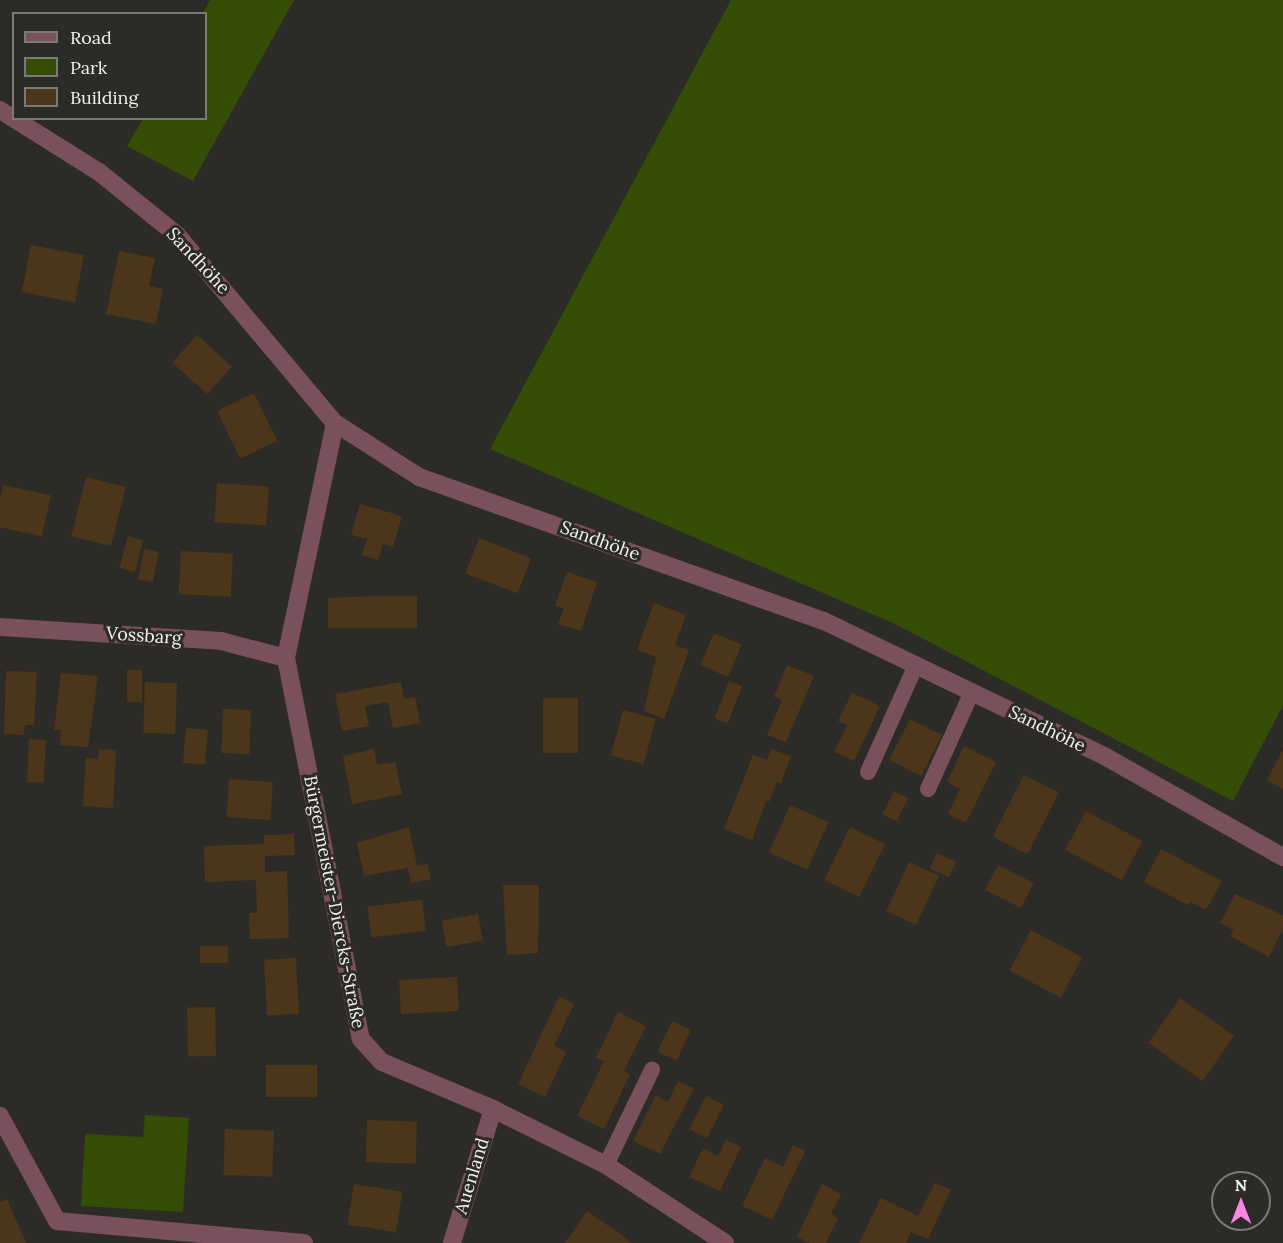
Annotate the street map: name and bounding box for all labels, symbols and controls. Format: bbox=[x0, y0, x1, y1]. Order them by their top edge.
legend bbox=[12, 12, 207, 120]
text: Road bbox=[70, 26, 112, 49]
text: Park bbox=[70, 56, 107, 79]
text: Building bbox=[70, 86, 138, 109]
street label: Sandhöhe bbox=[162, 223, 234, 299]
street label: Sandhöhe bbox=[557, 517, 643, 565]
street label: Vossbarg bbox=[106, 623, 182, 649]
street label: Sandhöhe bbox=[1005, 701, 1089, 757]
street label: Bürgermeister-Diercks-Straße bbox=[299, 774, 369, 1030]
street label: Auenland bbox=[450, 1135, 494, 1217]
north arrow bbox=[1211, 1171, 1271, 1231]
text: N bbox=[1235, 1175, 1247, 1195]

